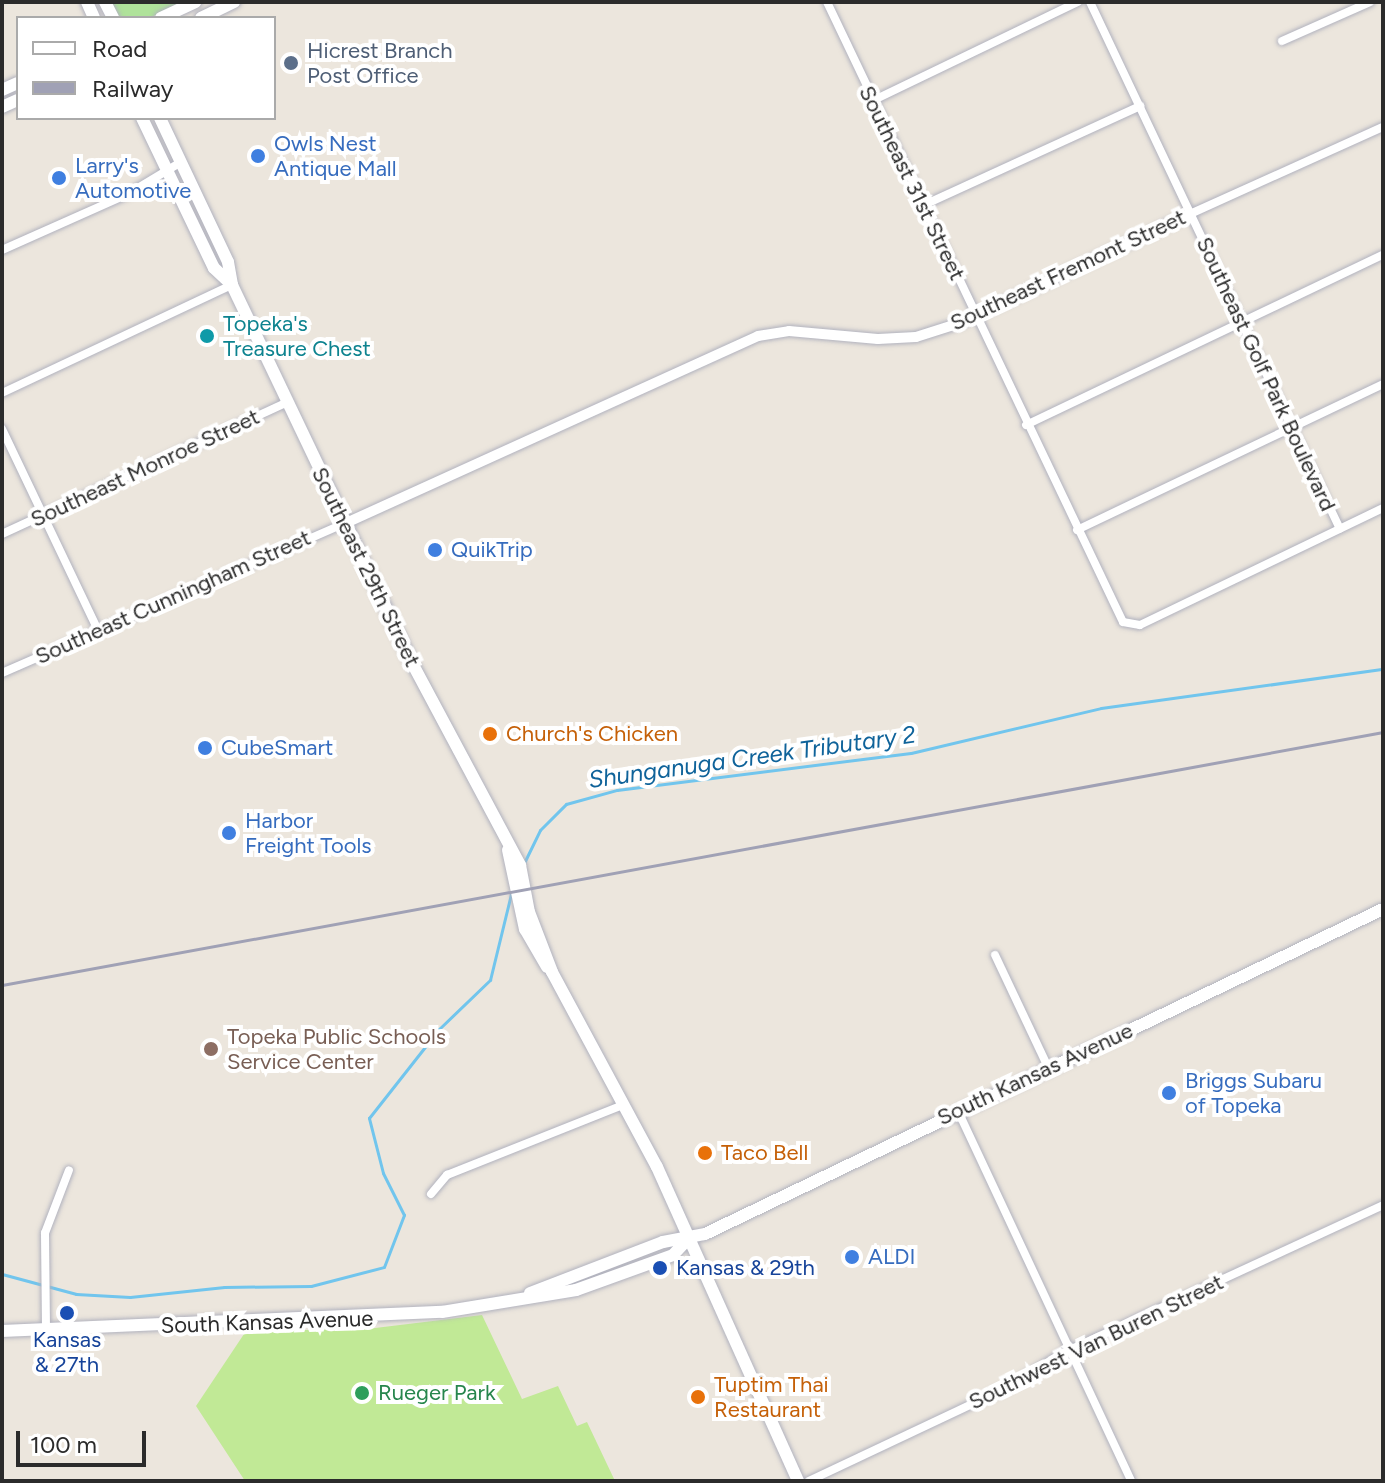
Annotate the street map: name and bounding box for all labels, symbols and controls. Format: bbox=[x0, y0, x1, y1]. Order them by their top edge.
legend bbox=[16, 16, 276, 120]
text: Road bbox=[92, 34, 147, 63]
place label: Hicrest Branch Post Office bbox=[307, 37, 453, 88]
marker: Hicrest Branch Post Office bbox=[282, 54, 300, 72]
text: Railway bbox=[92, 74, 173, 103]
street label: Southeast 31st Street bbox=[853, 81, 971, 285]
place label: Owls Nest Antique Mall bbox=[274, 130, 397, 182]
marker: Owls Nest Antique Mall bbox=[249, 147, 267, 165]
place label: Larry's Automotive bbox=[75, 152, 191, 204]
marker: Larry's Automotive bbox=[50, 169, 68, 187]
street label: Southeast Fremont Street bbox=[946, 204, 1190, 336]
street label: Southeast Golf Park Boulevard bbox=[1191, 233, 1341, 515]
place label: Topeka's Treasure Chest bbox=[223, 310, 371, 362]
marker: Topeka's Treasure Chest bbox=[198, 327, 216, 345]
street label: Southeast Monroe Street bbox=[26, 403, 264, 533]
street label: Southeast 29th Street bbox=[306, 463, 426, 671]
street label: Southeast Cunningham Street bbox=[31, 524, 315, 670]
place label: QuikTrip bbox=[451, 537, 533, 563]
marker: QuikTrip bbox=[426, 541, 444, 559]
water label: Shunganuga Creek Tributary 2 bbox=[587, 720, 917, 794]
place label: Church's Chicken bbox=[506, 721, 678, 747]
marker: Church's Chicken bbox=[481, 725, 499, 743]
place label: CubeSmart bbox=[221, 735, 333, 761]
marker: CubeSmart bbox=[196, 739, 214, 757]
place label: Harbor Freight Tools bbox=[245, 807, 372, 858]
marker: Harbor Freight Tools bbox=[220, 824, 238, 842]
street label: South Kansas Avenue bbox=[933, 1017, 1137, 1131]
place label: Topeka Public Schools Service Center bbox=[227, 1023, 446, 1074]
marker: Topeka Public Schools Service Center bbox=[202, 1040, 220, 1058]
place label: Briggs Subaru of Topeka bbox=[1185, 1067, 1322, 1118]
marker: Briggs Subaru of Topeka bbox=[1160, 1084, 1178, 1102]
place label: Taco Bell bbox=[721, 1140, 808, 1166]
marker: Taco Bell bbox=[696, 1144, 714, 1162]
place label: ALDI bbox=[868, 1244, 915, 1270]
marker: ALDI bbox=[843, 1248, 861, 1266]
place label: Kansas & 29th bbox=[676, 1255, 815, 1281]
marker: Kansas & 29th bbox=[651, 1259, 669, 1277]
street label: Southwest Van Buren Street bbox=[964, 1269, 1228, 1415]
marker: Kansas & 27th bbox=[58, 1304, 76, 1322]
street label: South Kansas Avenue bbox=[160, 1305, 374, 1339]
place label: Kansas & 27th bbox=[33, 1326, 101, 1378]
place label: Tuptim Thai Restaurant bbox=[714, 1371, 829, 1422]
place label: Rueger Park bbox=[378, 1380, 496, 1406]
marker: Rueger Park bbox=[353, 1384, 371, 1402]
marker: Tuptim Thai Restaurant bbox=[689, 1388, 707, 1406]
scale bar bbox=[20, 1415, 150, 1465]
text: 100 m bbox=[30, 1430, 97, 1459]

